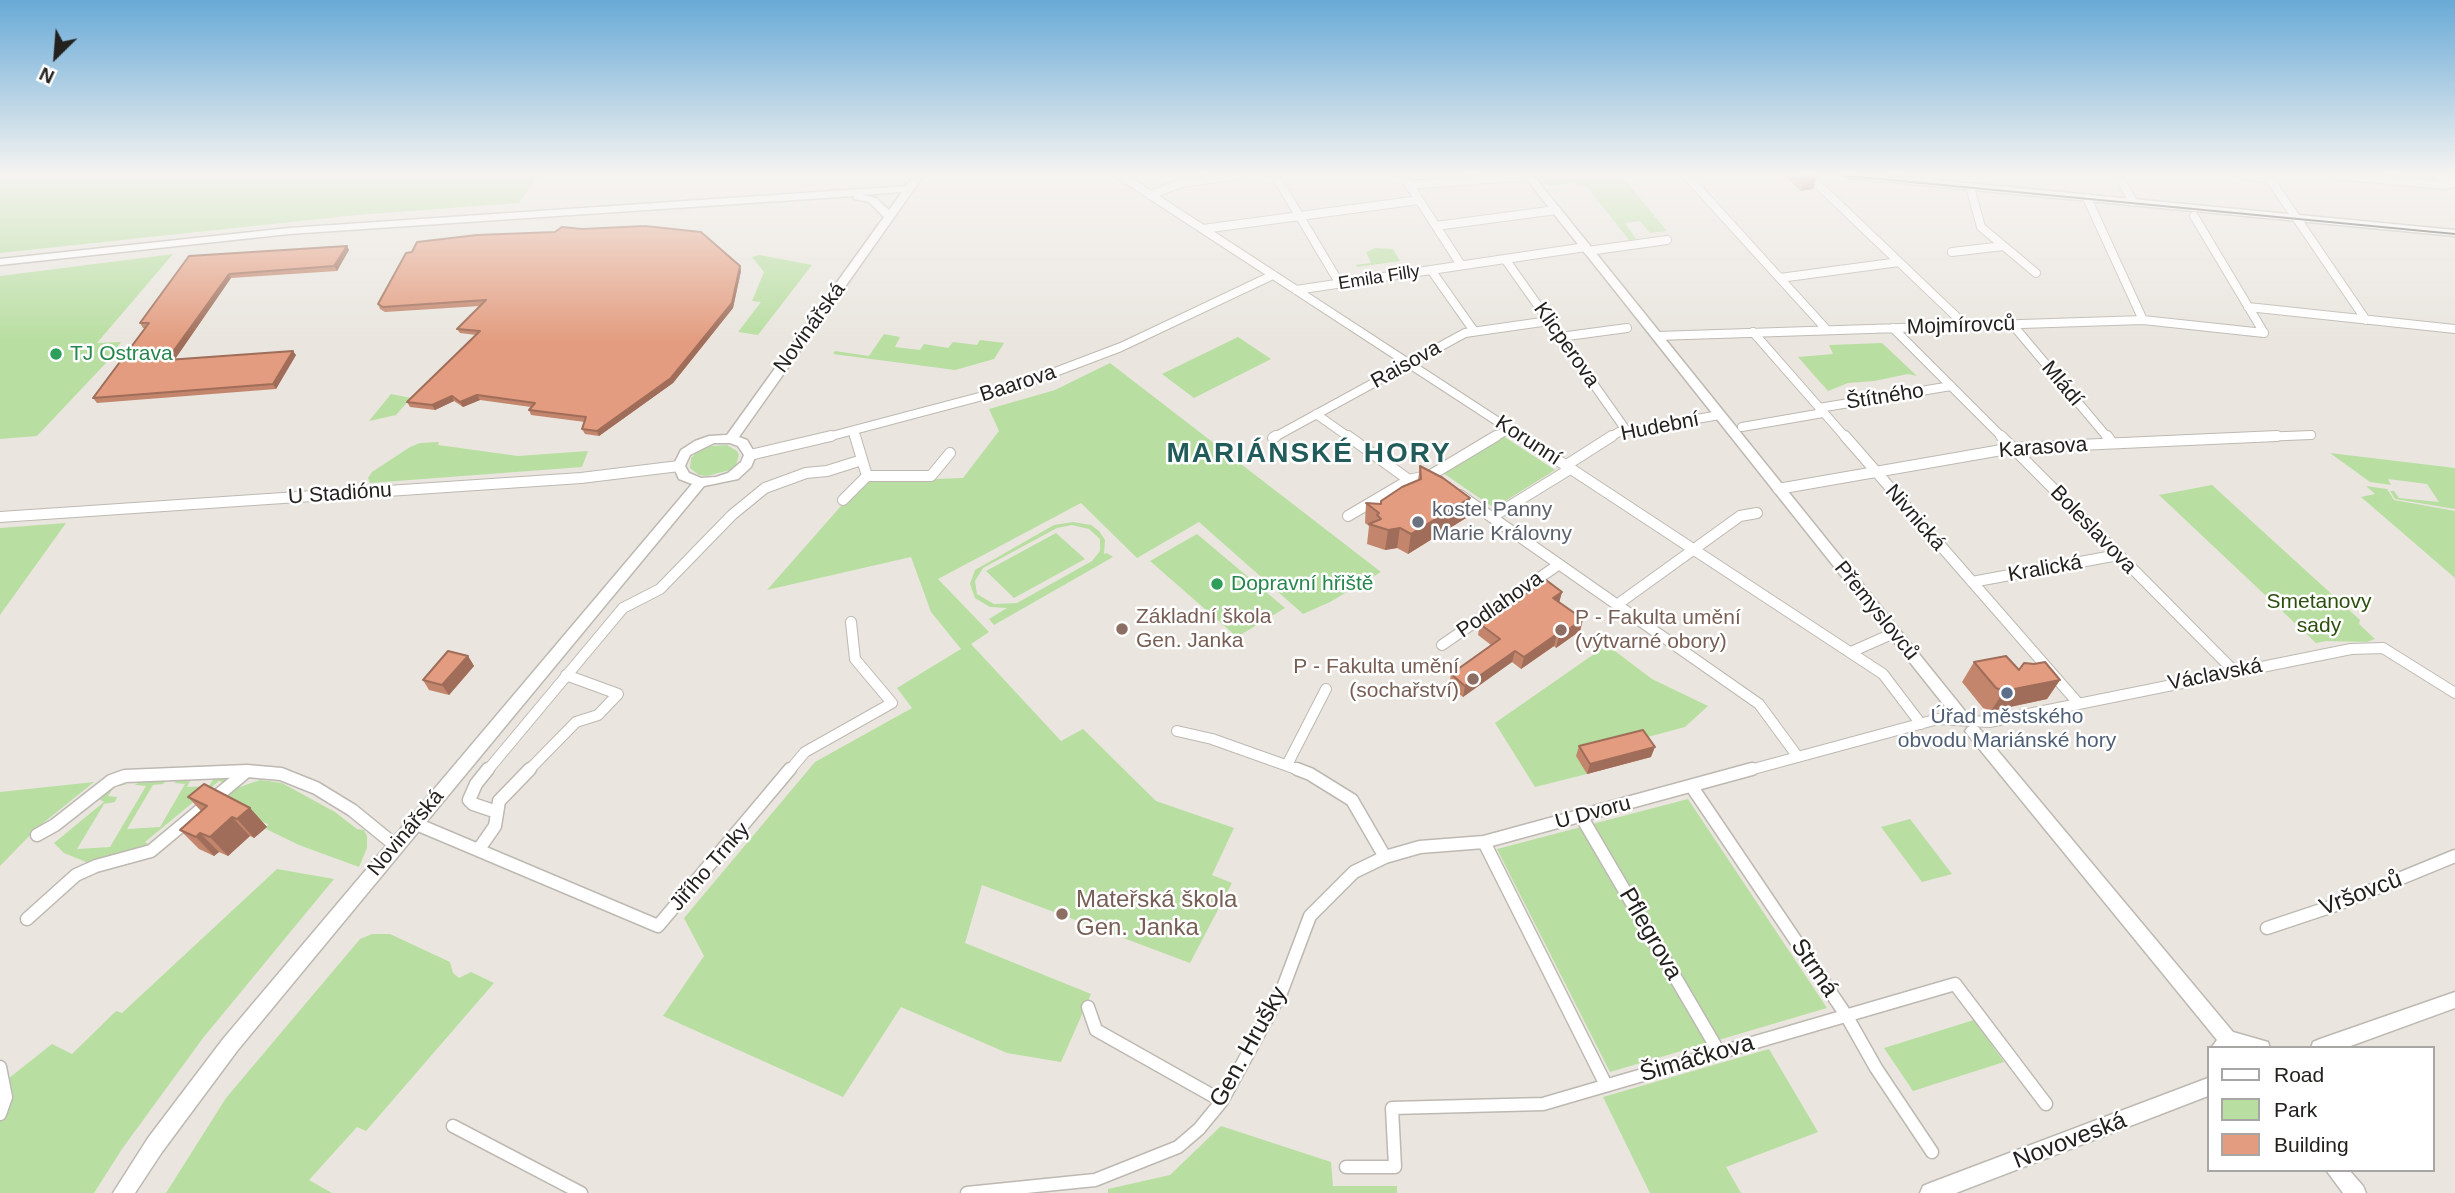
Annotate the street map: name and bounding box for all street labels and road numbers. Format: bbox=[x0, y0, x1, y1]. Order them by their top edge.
street label: Emila Filly bbox=[1337, 261, 1421, 295]
street label: Novinářská bbox=[769, 278, 851, 378]
street label: Klicperova bbox=[1528, 298, 1604, 392]
street label: Mojmírovců bbox=[1906, 312, 2016, 340]
street label: Raisova bbox=[1367, 336, 1445, 394]
street label: Mládí bbox=[2036, 356, 2088, 412]
street label: Baarova bbox=[977, 360, 1059, 408]
street label: Štítného bbox=[1844, 378, 1926, 416]
street label: Hudební bbox=[1619, 407, 1701, 447]
street label: Korunní bbox=[1490, 410, 1566, 472]
street label: Karasova bbox=[1998, 432, 2088, 464]
street label: U Stadiónu bbox=[287, 478, 393, 510]
street label: Nivnická bbox=[1879, 480, 1951, 556]
street label: Boleslavova bbox=[2045, 481, 2141, 579]
street label: Kralická bbox=[2006, 550, 2084, 588]
street label: Přemyslovců bbox=[1828, 556, 1924, 666]
street label: Podlahova bbox=[1452, 566, 1548, 644]
street label: Václavská bbox=[2166, 654, 2264, 696]
street label: Novinářská bbox=[363, 785, 449, 881]
street label: U Dvoru bbox=[1553, 791, 1633, 835]
street label: Jiřího Trnky bbox=[665, 818, 755, 916]
street label: Vršovců bbox=[2316, 865, 2406, 923]
street label: Pflegrova bbox=[1612, 883, 1688, 985]
street label: Strmá bbox=[1784, 933, 1844, 1003]
street label: Gen. Hrušky bbox=[1204, 982, 1294, 1112]
street label: Šimáčkova bbox=[1637, 1029, 1757, 1089]
street label: Novoveská bbox=[2009, 1106, 2131, 1176]

